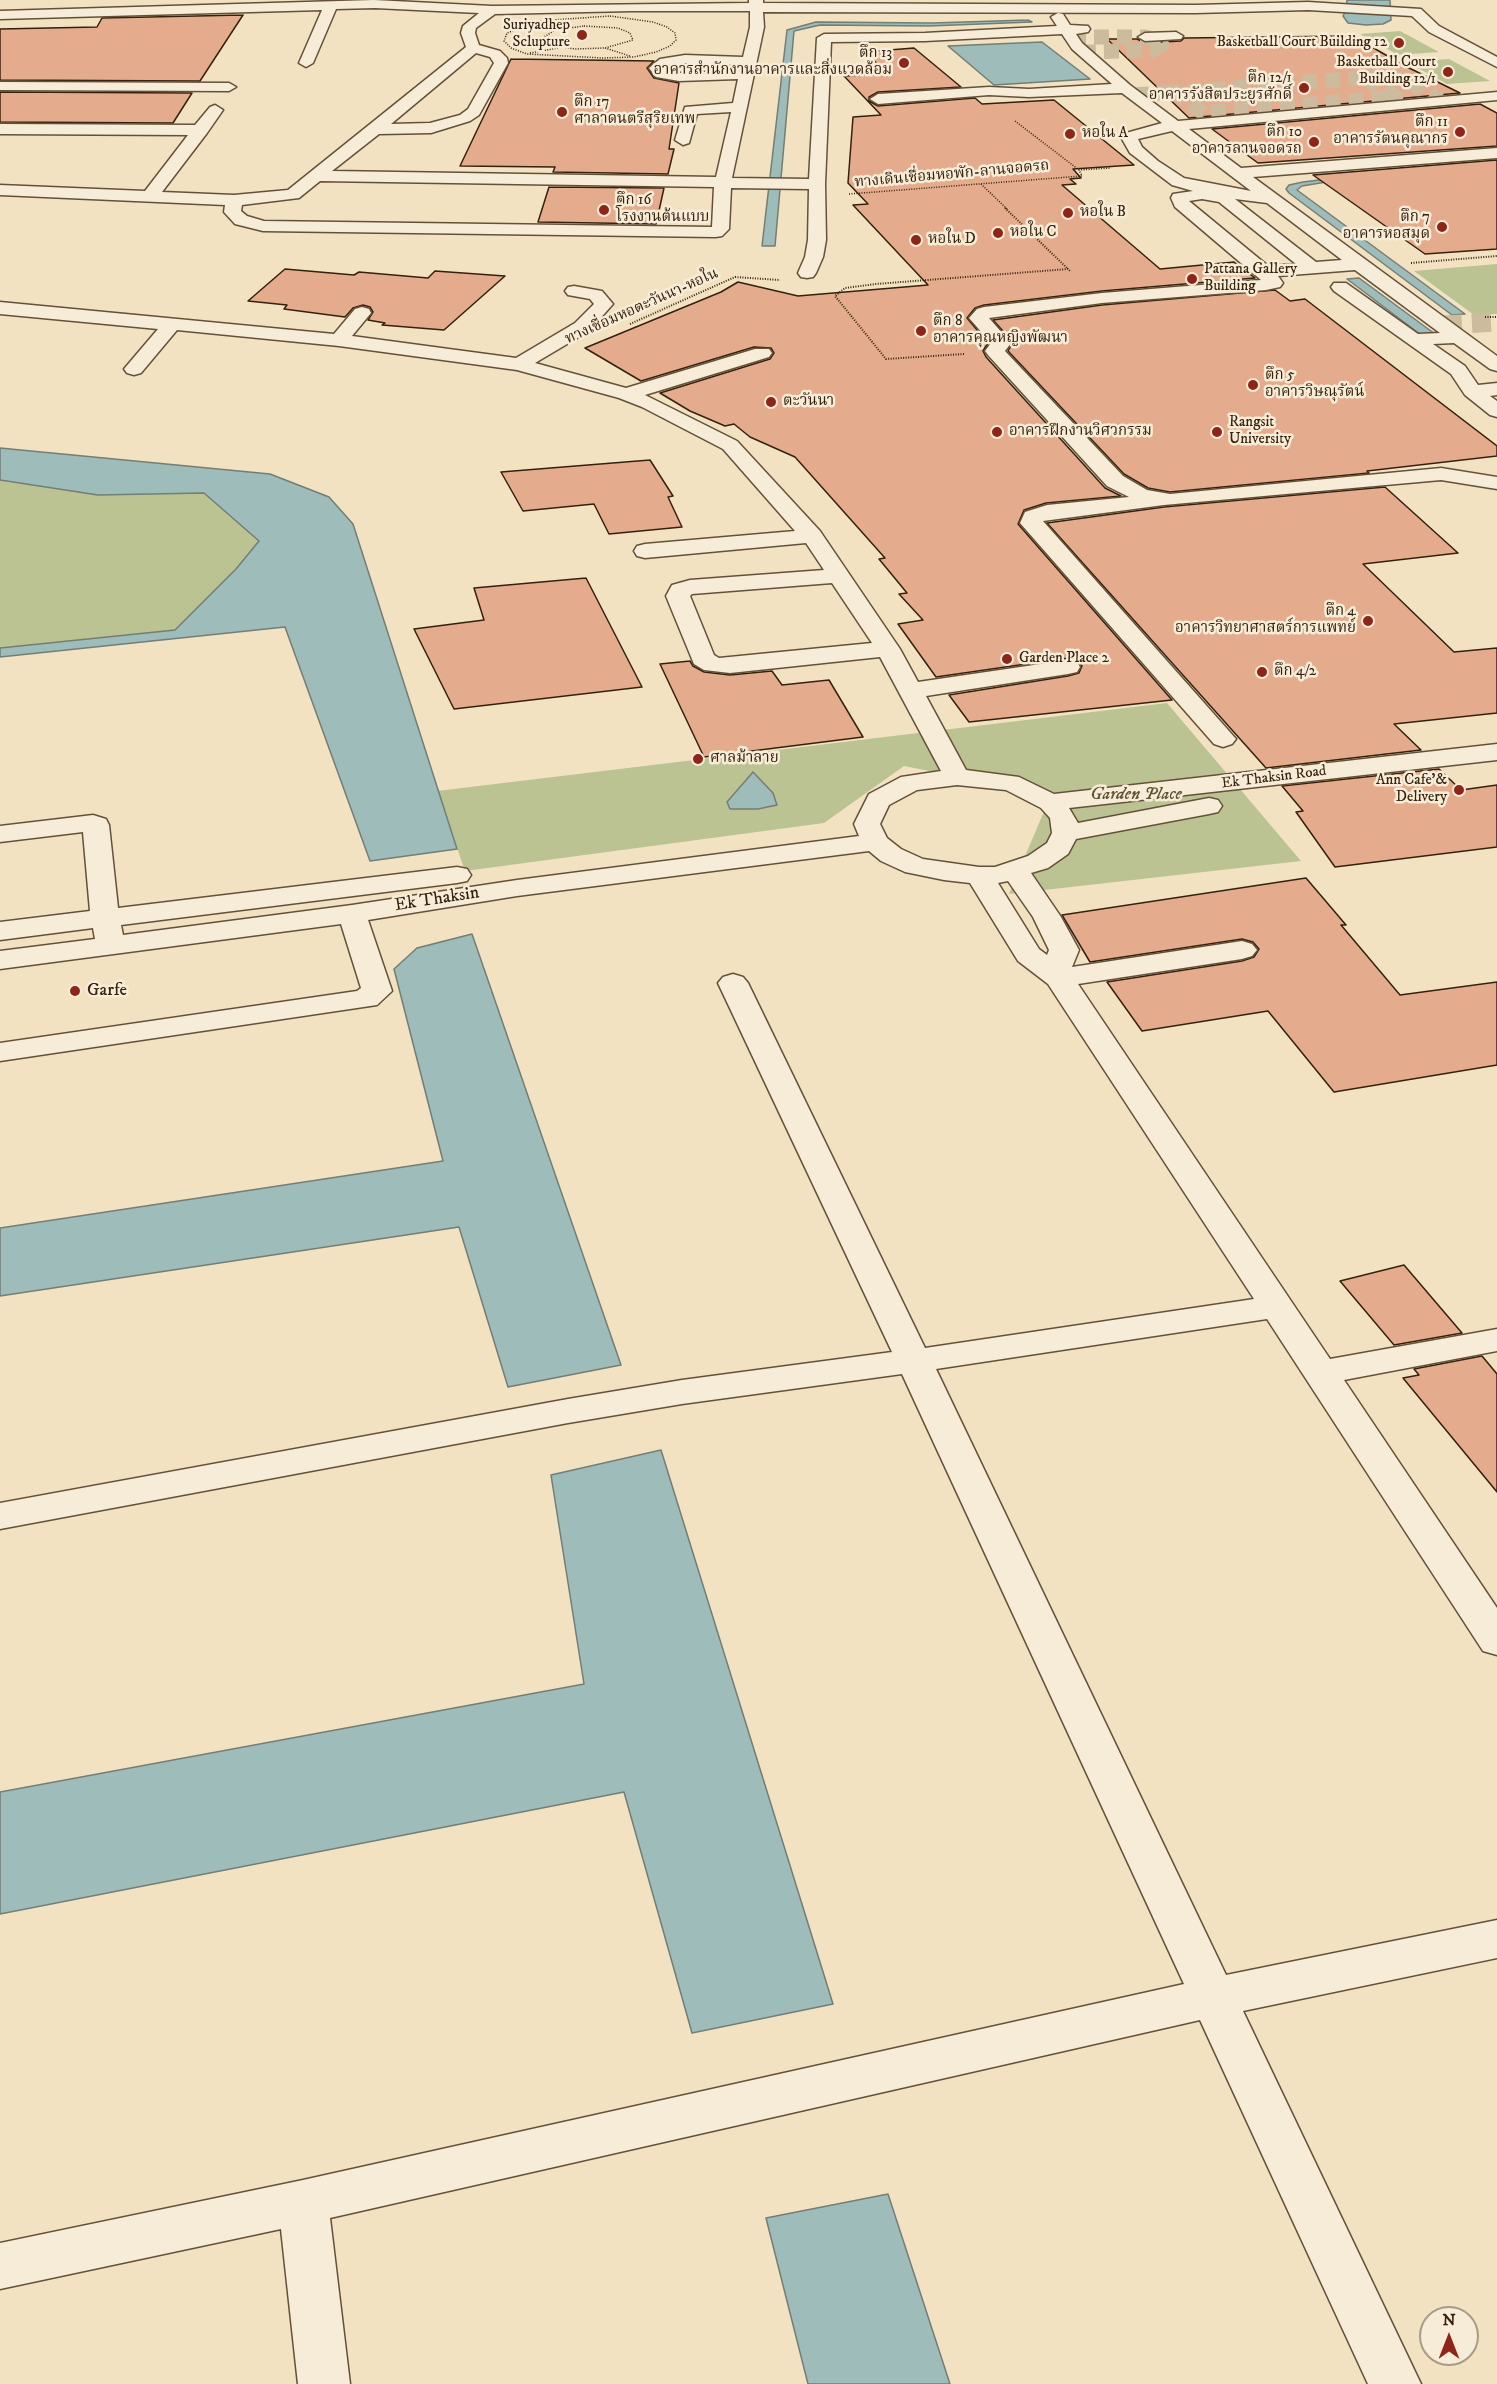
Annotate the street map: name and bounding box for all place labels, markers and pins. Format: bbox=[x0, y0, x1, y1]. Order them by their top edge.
place label: Suriyadhep Sclupture bbox=[503, 17, 570, 52]
marker: Suriyadhep Sclupture bbox=[575, 28, 589, 42]
place label: Basketball Court Building 12 bbox=[1216, 34, 1387, 52]
marker: Basketball Court Building 12 bbox=[1392, 36, 1406, 50]
place label: ตึก 13 อาคารสำนักงานอาคารและสิ่งแวดล้อม bbox=[653, 45, 892, 80]
place label: Basketball Court Building 12/1 bbox=[1336, 54, 1436, 89]
marker: ตึก 13 อาคารสำนักงานอาคารและสิ่งแวดล้อม bbox=[897, 56, 911, 70]
marker: Basketball Court Building 12/1 bbox=[1441, 65, 1455, 79]
place label: ตึก 12/1 อาคารรังสิตประยูรศักดิ์ bbox=[1149, 70, 1292, 105]
marker: ตึก 12/1 อาคารรังสิตประยูรศักดิ์ bbox=[1297, 81, 1311, 95]
place label: ตึก 17 ศาลาดนตรีสุริยเทพ bbox=[574, 94, 695, 129]
marker: ตึก 17 ศาลาดนตรีสุริยเทพ bbox=[555, 105, 569, 119]
place label: ตึก 11 อาคารรัตนคุณากร bbox=[1333, 114, 1448, 149]
place label: ตึก 10 อาคารลานจอดรถ bbox=[1192, 124, 1302, 159]
place label: หอใน A bbox=[1082, 125, 1128, 143]
marker: ตึก 11 อาคารรัตนคุณากร bbox=[1453, 125, 1467, 139]
marker: หอใน A bbox=[1063, 127, 1077, 141]
marker: ตึก 10 อาคารลานจอดรถ bbox=[1307, 135, 1321, 149]
place label: ตึก 16 โรงงานต้นแบบ bbox=[616, 192, 709, 227]
marker: ตึก 16 โรงงานต้นแบบ bbox=[597, 203, 611, 217]
place label: หอใน B bbox=[1080, 204, 1126, 222]
marker: หอใน B bbox=[1061, 206, 1075, 220]
place label: ตึก 7 อาคารหอสมุด bbox=[1343, 209, 1430, 244]
marker: ตึก 7 อาคารหอสมุด bbox=[1435, 220, 1449, 234]
place label: หอใน C bbox=[1010, 224, 1057, 242]
marker: หอใน C bbox=[991, 226, 1005, 240]
place label: หอใน D bbox=[928, 231, 976, 249]
marker: หอใน D bbox=[909, 233, 923, 247]
place label: Pattana Gallery Building bbox=[1204, 261, 1297, 296]
marker: Pattana Gallery Building bbox=[1185, 272, 1199, 286]
place label: ตึก 8 อาคารคุณหญิงพัฒนา bbox=[933, 313, 1068, 348]
marker: ตึก 8 อาคารคุณหญิงพัฒนา bbox=[914, 324, 928, 338]
place label: ตึก 5 อาคารวิษณุรัตน์ bbox=[1265, 367, 1364, 402]
marker: ตึก 5 อาคารวิษณุรัตน์ bbox=[1246, 378, 1260, 392]
place label: ตะวันนา bbox=[783, 393, 834, 411]
marker: ตะวันนา bbox=[764, 395, 778, 409]
place label: Rangsit University bbox=[1229, 414, 1291, 449]
place label: อาคารฝึกงานวิศวกรรม bbox=[1009, 423, 1152, 441]
marker: อาคารฝึกงานวิศวกรรม bbox=[990, 425, 1004, 439]
marker: Rangsit University bbox=[1210, 425, 1224, 439]
place label: ตึก 4 อาคารวิทยาศาสตร์การแพทย์ bbox=[1175, 603, 1356, 638]
marker: ตึก 4 อาคารวิทยาศาสตร์การแพทย์ bbox=[1361, 614, 1375, 628]
place label: Garden Place 2 bbox=[1019, 650, 1109, 668]
marker: Garden Place 2 bbox=[1000, 652, 1014, 666]
place label: ตึก 4/2 bbox=[1274, 663, 1316, 681]
marker: ตึก 4/2 bbox=[1255, 665, 1269, 679]
place label: ศาลม้าลาย bbox=[710, 750, 779, 768]
marker: ศาลม้าลาย bbox=[691, 752, 705, 766]
place label: Ann Cafe'& Delivery bbox=[1376, 772, 1447, 807]
marker: Ann Cafe'& Delivery bbox=[1452, 783, 1466, 797]
place label: Garfe bbox=[87, 980, 127, 1002]
marker: Garfe bbox=[68, 984, 82, 998]

